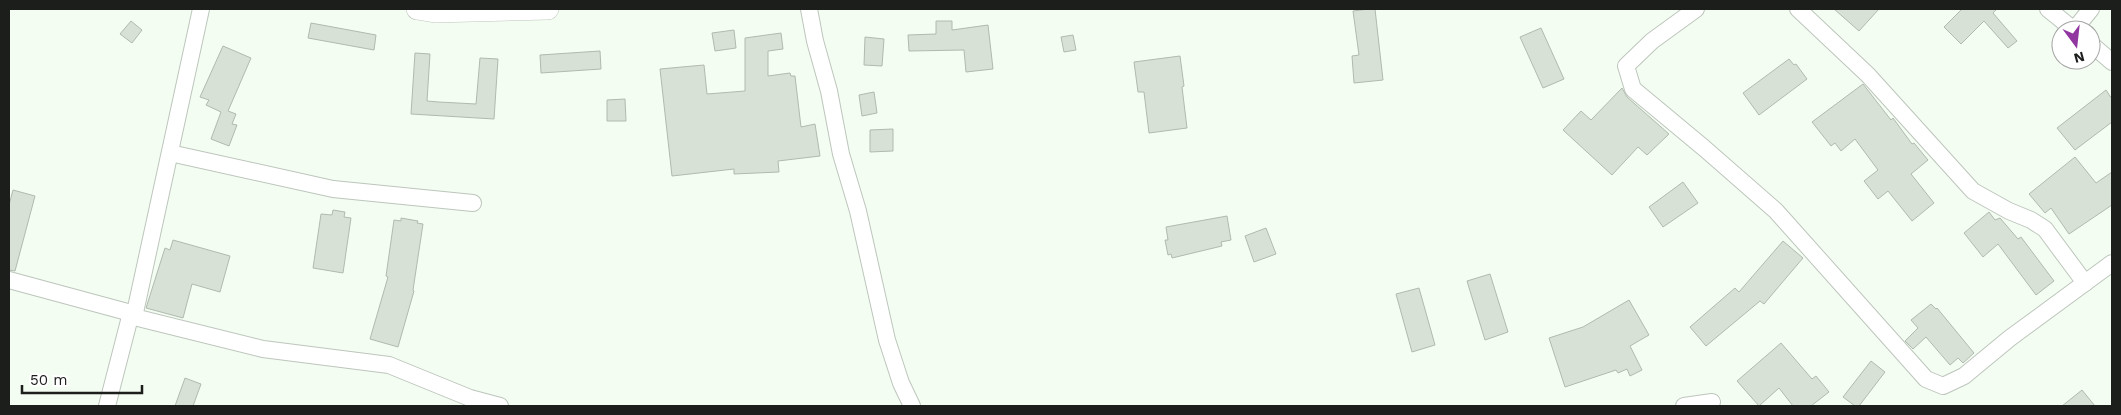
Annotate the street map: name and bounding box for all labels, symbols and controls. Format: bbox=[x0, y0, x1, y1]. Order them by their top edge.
north arrow bbox=[2051, 20, 2101, 70]
text: N bbox=[2072, 48, 2086, 67]
scale bar bbox=[22, 362, 142, 394]
text: 50 m bbox=[30, 371, 67, 389]

